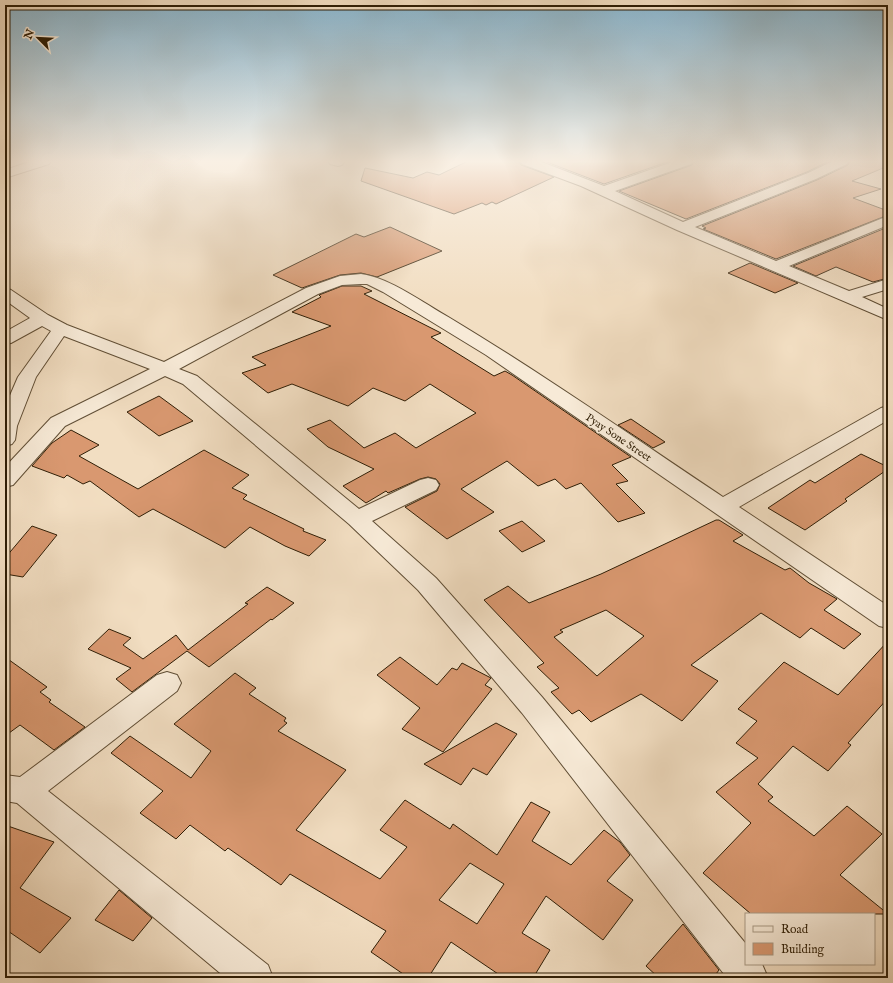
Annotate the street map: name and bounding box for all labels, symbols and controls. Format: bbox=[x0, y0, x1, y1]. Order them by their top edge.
north arrow bbox=[18, 18, 58, 58]
text: N bbox=[21, 27, 38, 42]
street label: Pyay Sone Street bbox=[583, 411, 654, 465]
legend bbox=[745, 913, 875, 965]
text: Road bbox=[781, 922, 809, 937]
text: Building bbox=[781, 942, 825, 957]

